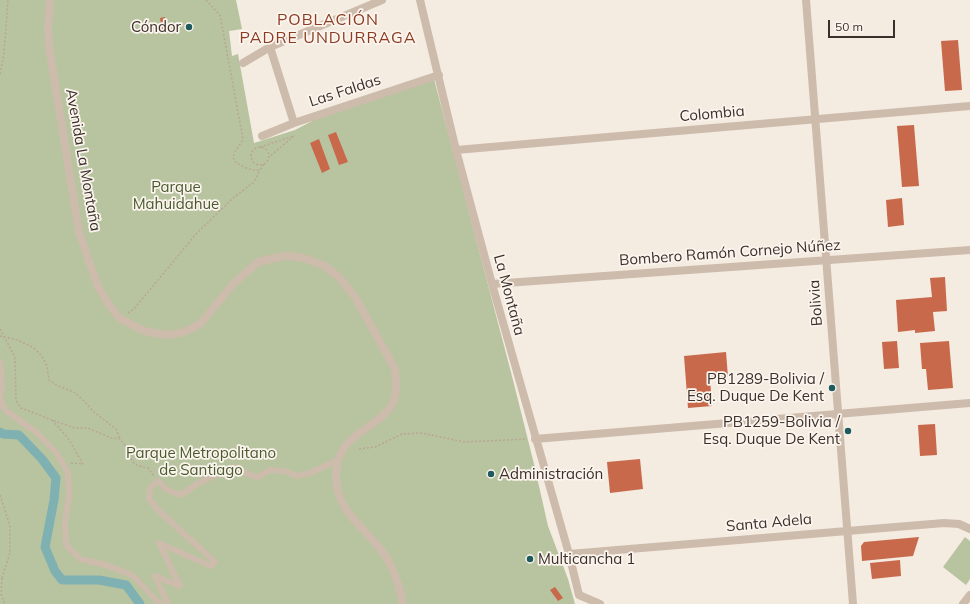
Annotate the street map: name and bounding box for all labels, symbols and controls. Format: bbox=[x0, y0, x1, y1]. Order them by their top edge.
district label: POBLACIÓN PADRE UNDURRAGA bbox=[240, 10, 416, 48]
scale bar bbox=[830, 12, 897, 38]
place label: Cóndor bbox=[131, 18, 181, 36]
text: 50 m bbox=[835, 19, 863, 34]
marker: Cóndor bbox=[184, 22, 194, 32]
street label: Las Faldas bbox=[307, 71, 383, 111]
street label: Avenida La Montaña bbox=[62, 87, 104, 233]
street label: Colombia bbox=[679, 102, 745, 126]
park label: Parque Mahuidahue bbox=[133, 178, 219, 213]
street label: Bombero Ramón Cornejo Núñez bbox=[619, 236, 841, 270]
street label: La Montaña bbox=[490, 252, 528, 338]
street label: Bolivia bbox=[805, 279, 827, 327]
place label: PB1289-Bolivia / Esq. Duque De Kent bbox=[687, 370, 824, 405]
marker: PB1289-Bolivia / Esq. Duque De Kent bbox=[827, 383, 837, 393]
place label: PB1259-Bolivia / Esq. Duque De Kent bbox=[703, 413, 840, 448]
marker: PB1259-Bolivia / Esq. Duque De Kent bbox=[843, 426, 853, 436]
park label: Parque Metropolitano de Santiago bbox=[126, 444, 276, 479]
place label: Administración bbox=[499, 465, 603, 483]
marker: Administración bbox=[486, 469, 496, 479]
street label: Santa Adela bbox=[725, 510, 813, 536]
place label: Multicancha 1 bbox=[538, 550, 635, 568]
marker: Multicancha 1 bbox=[525, 554, 535, 564]

